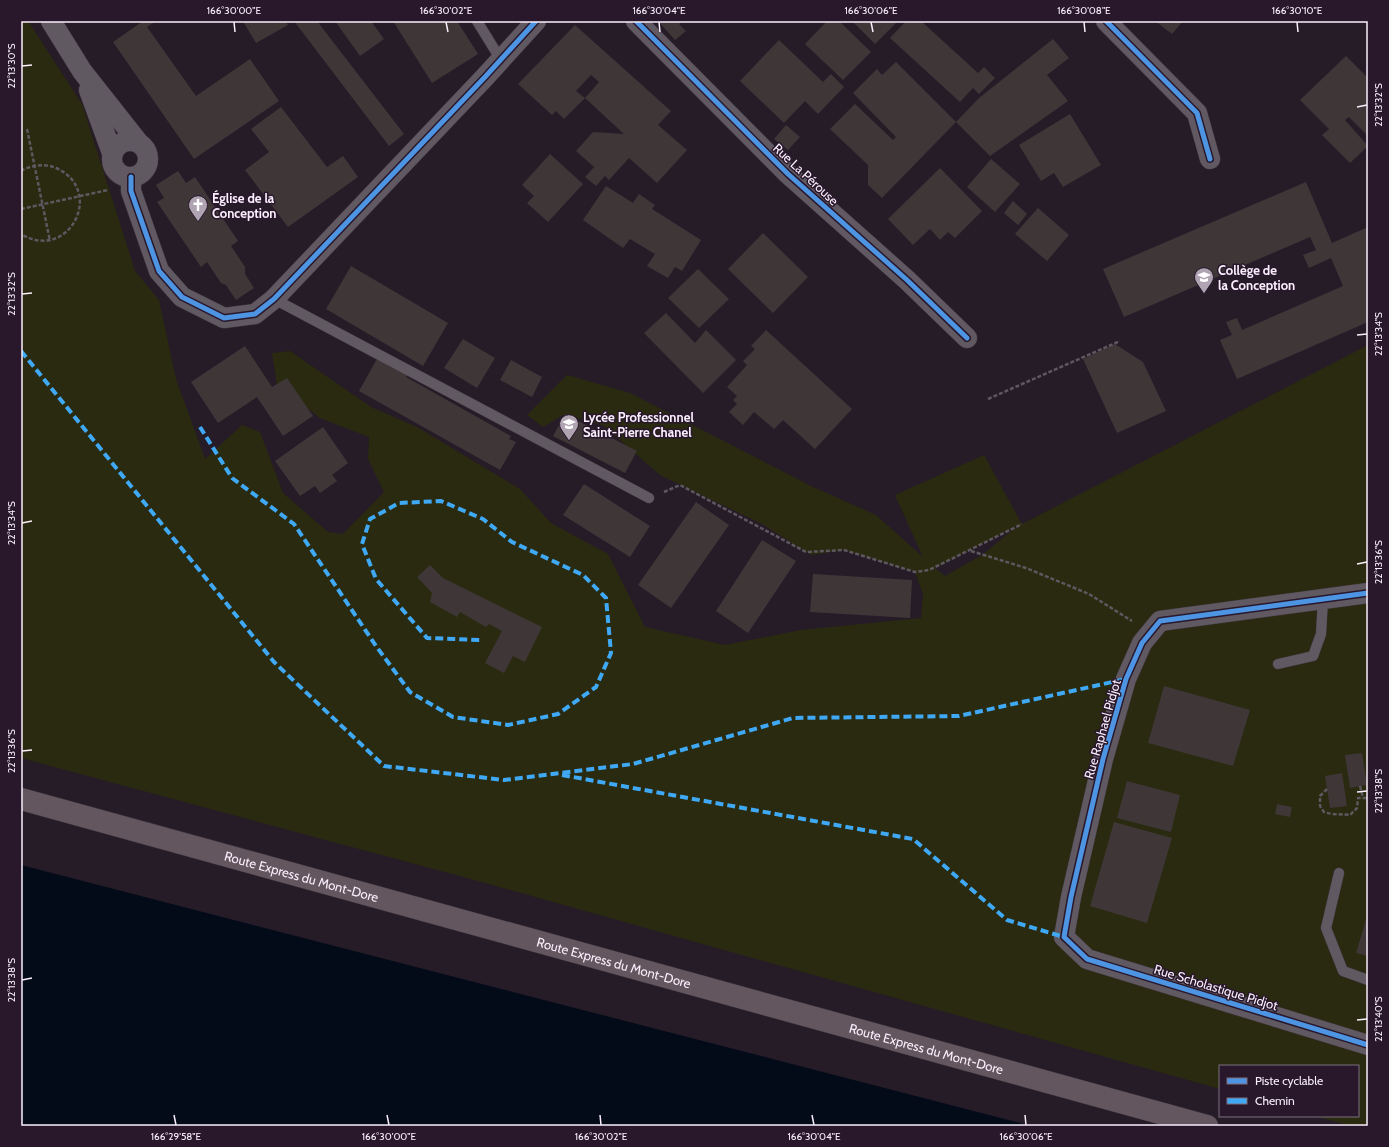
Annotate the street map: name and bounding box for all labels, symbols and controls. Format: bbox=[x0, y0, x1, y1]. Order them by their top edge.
text: 166°30'00"E bbox=[207, 4, 262, 17]
text: 166°30'02"E bbox=[420, 4, 473, 17]
text: 166°30'04"E bbox=[633, 4, 686, 17]
text: 166°30'06"E bbox=[845, 4, 898, 17]
text: 166°30'08"E bbox=[1057, 4, 1111, 17]
text: 166°30'10"E bbox=[1272, 4, 1323, 17]
text: 22°13'30"S bbox=[5, 43, 18, 89]
text: 22°13'32"S bbox=[1372, 83, 1385, 127]
street label: Rue La Pérouse bbox=[770, 140, 842, 209]
place label: Église de la Conception bbox=[212, 189, 276, 221]
church icon: Église de la Conception bbox=[187, 194, 209, 222]
place label: Collège de la Conception bbox=[1218, 262, 1295, 293]
school or university icon: Collège de la Conception bbox=[1193, 266, 1215, 294]
text: 22°13'32"S bbox=[5, 272, 18, 316]
text: 22°13'34"S bbox=[1372, 312, 1385, 356]
place label: Lycée Professionnel Saint-Pierre Chanel bbox=[583, 409, 694, 440]
school or university icon: Lycée Professionnel Saint-Pierre Chanel bbox=[558, 413, 580, 441]
text: 22°13'34"S bbox=[5, 501, 18, 545]
text: 22°13'36"S bbox=[1372, 540, 1385, 584]
street label: Rue Raphael Pidjot bbox=[1080, 677, 1125, 781]
text: 22°13'36"S bbox=[5, 729, 18, 773]
text: 22°13'38"S bbox=[1372, 769, 1385, 813]
street label: Route Express du Mont-Dore bbox=[223, 847, 381, 905]
street label: Route Express du Mont-Dore bbox=[535, 934, 693, 991]
text: 22°13'38"S bbox=[5, 958, 18, 1002]
street label: Rue Scholastique Pidjot bbox=[1152, 961, 1280, 1015]
text: 22°13'40"S bbox=[1372, 996, 1385, 1042]
street label: Route Express du Mont-Dore bbox=[847, 1020, 1005, 1078]
legend bbox=[1219, 1065, 1359, 1117]
text: Piste cyclable bbox=[1255, 1073, 1323, 1088]
text: Chemin bbox=[1255, 1093, 1295, 1108]
text: 166°29'58"E bbox=[151, 1130, 202, 1143]
text: 166°30'00"E bbox=[362, 1130, 417, 1143]
text: 166°30'02"E bbox=[575, 1130, 628, 1143]
text: 166°30'04"E bbox=[788, 1130, 841, 1143]
text: 166°30'06"E bbox=[1000, 1130, 1053, 1143]

